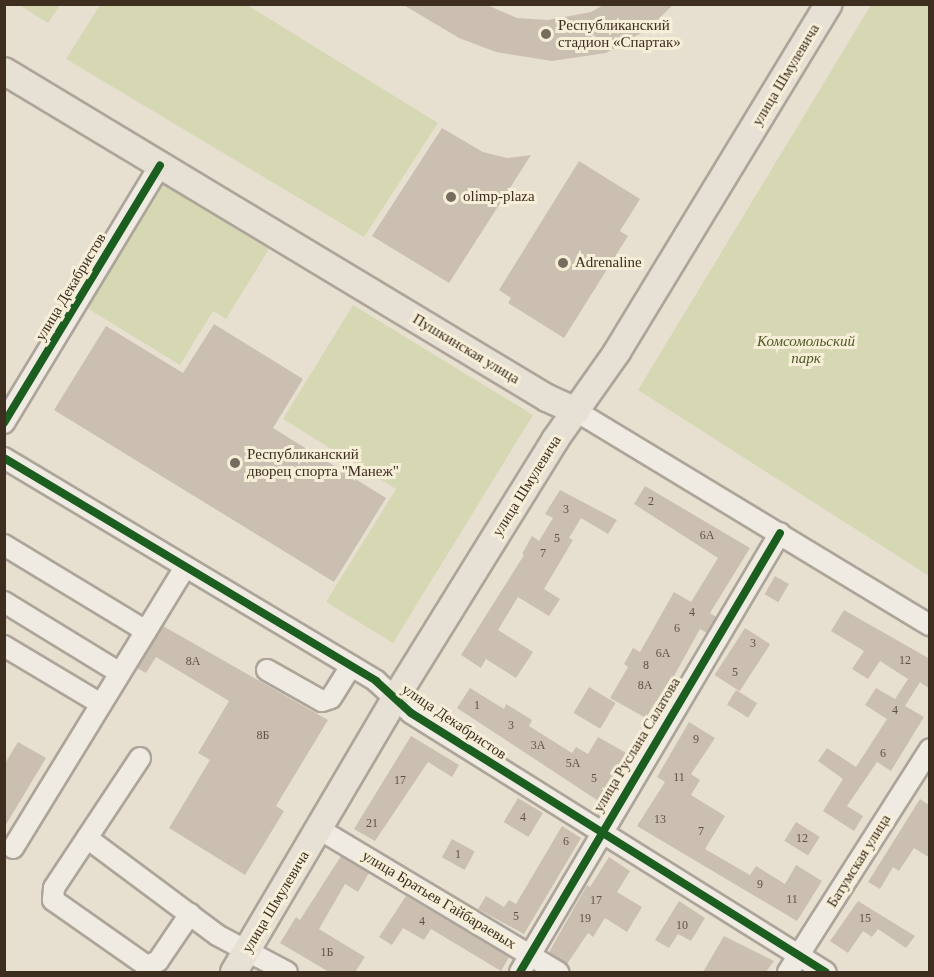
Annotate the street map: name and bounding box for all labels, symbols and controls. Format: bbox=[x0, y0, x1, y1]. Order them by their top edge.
place label: Республиканский стадион «Спартак» bbox=[558, 16, 681, 51]
street label: улица Шмулевича bbox=[748, 21, 824, 129]
marker: Республиканский стадион «Спартак» bbox=[539, 27, 553, 41]
place label: olimp-plaza bbox=[463, 188, 535, 206]
marker: olimp-plaza bbox=[444, 190, 458, 204]
street label: улица Декабристов bbox=[32, 230, 110, 344]
place label: Adrenaline bbox=[575, 254, 642, 272]
marker: Adrenaline bbox=[556, 256, 570, 270]
street label: Пушкинская улица bbox=[409, 310, 523, 388]
park label: Комсомольский парк bbox=[757, 332, 855, 367]
street label: улица Шмулевича bbox=[489, 432, 565, 540]
place label: Республиканский дворец спорта "Манеж" bbox=[247, 445, 399, 480]
marker: Республиканский дворец спорта "Манеж" bbox=[228, 456, 242, 470]
house number: 2 bbox=[648, 495, 654, 509]
house number: 3 bbox=[563, 503, 569, 517]
house number: 6А bbox=[700, 529, 714, 543]
house number: 5 bbox=[554, 532, 560, 546]
house number: 7 bbox=[540, 547, 546, 561]
house number: 4 bbox=[689, 606, 695, 620]
house number: 6 bbox=[674, 622, 680, 636]
house number: 3 bbox=[750, 637, 756, 651]
house number: 6А bbox=[656, 647, 670, 661]
house number: 12 bbox=[899, 654, 911, 668]
house number: 8А bbox=[186, 655, 200, 669]
house number: 8 bbox=[643, 659, 649, 673]
house number: 5 bbox=[732, 666, 738, 680]
street label: улица Руслана Салатова bbox=[590, 674, 684, 816]
house number: 8А bbox=[638, 679, 652, 693]
street label: улица Декабристов bbox=[398, 680, 510, 764]
house number: 1 bbox=[474, 699, 480, 713]
house number: 4 bbox=[892, 704, 898, 718]
house number: 3 bbox=[508, 719, 514, 733]
house number: 8Б bbox=[257, 729, 269, 743]
house number: 9 bbox=[693, 733, 699, 747]
house number: 3А bbox=[531, 739, 545, 753]
house number: 6 bbox=[880, 747, 886, 761]
house number: 5А bbox=[566, 757, 580, 771]
house number: 11 bbox=[673, 771, 685, 785]
house number: 5 bbox=[591, 772, 597, 786]
house number: 17 bbox=[394, 774, 406, 788]
house number: 4 bbox=[520, 811, 526, 825]
street label: Батумская улица bbox=[823, 811, 895, 911]
house number: 13 bbox=[654, 813, 666, 827]
house number: 21 bbox=[366, 817, 378, 831]
house number: 7 bbox=[698, 825, 704, 839]
house number: 12 bbox=[796, 832, 808, 846]
house number: 6 bbox=[563, 835, 569, 849]
street label: улица Братьев Гайбараевых bbox=[359, 847, 519, 953]
street label: улица Шмулевича bbox=[238, 848, 314, 956]
house number: 1 bbox=[455, 848, 461, 862]
house number: 9 bbox=[757, 878, 763, 892]
house number: 11 bbox=[786, 893, 798, 907]
house number: 17 bbox=[590, 894, 602, 908]
house number: 5 bbox=[513, 910, 519, 924]
house number: 19 bbox=[579, 912, 591, 926]
house number: 15 bbox=[859, 912, 871, 926]
house number: 4 bbox=[419, 915, 425, 929]
house number: 10 bbox=[676, 919, 688, 933]
house number: 1Б bbox=[321, 946, 333, 960]

